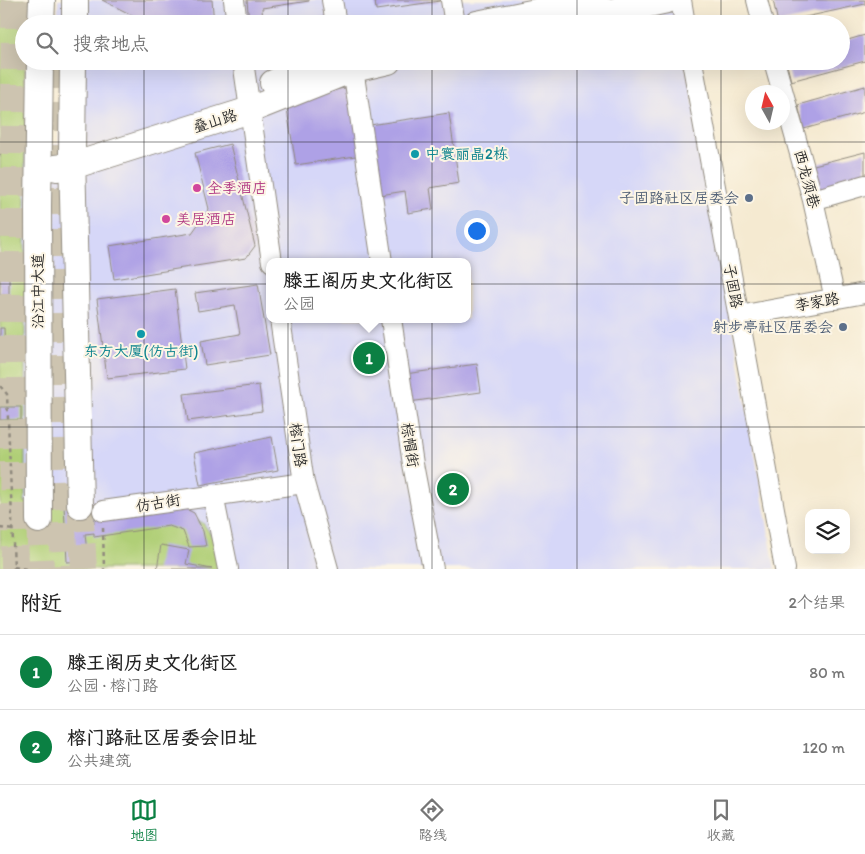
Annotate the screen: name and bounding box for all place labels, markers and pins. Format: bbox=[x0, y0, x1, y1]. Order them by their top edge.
place label: 中寰丽晶2栋 bbox=[425, 145, 508, 163]
marker: 中寰丽晶2栋 bbox=[409, 148, 421, 160]
place label: 全季酒店 bbox=[207, 179, 267, 197]
marker: 全季酒店 bbox=[191, 182, 203, 194]
place label: 子固路社区居委会 bbox=[619, 189, 739, 207]
marker: 子固路社区居委会 bbox=[743, 192, 755, 204]
place label: 美居酒店 bbox=[176, 210, 236, 228]
marker: 美居酒店 bbox=[160, 213, 172, 225]
place label: 射步亭社区居委会 bbox=[713, 318, 833, 336]
marker: 射步亭社区居委会 bbox=[837, 321, 849, 333]
marker: 东方大厦(仿古街) bbox=[135, 328, 147, 340]
pin: 1 bbox=[353, 339, 385, 377]
place label: 东方大厦(仿古街) bbox=[84, 342, 198, 360]
pin: 2 bbox=[437, 470, 469, 508]

